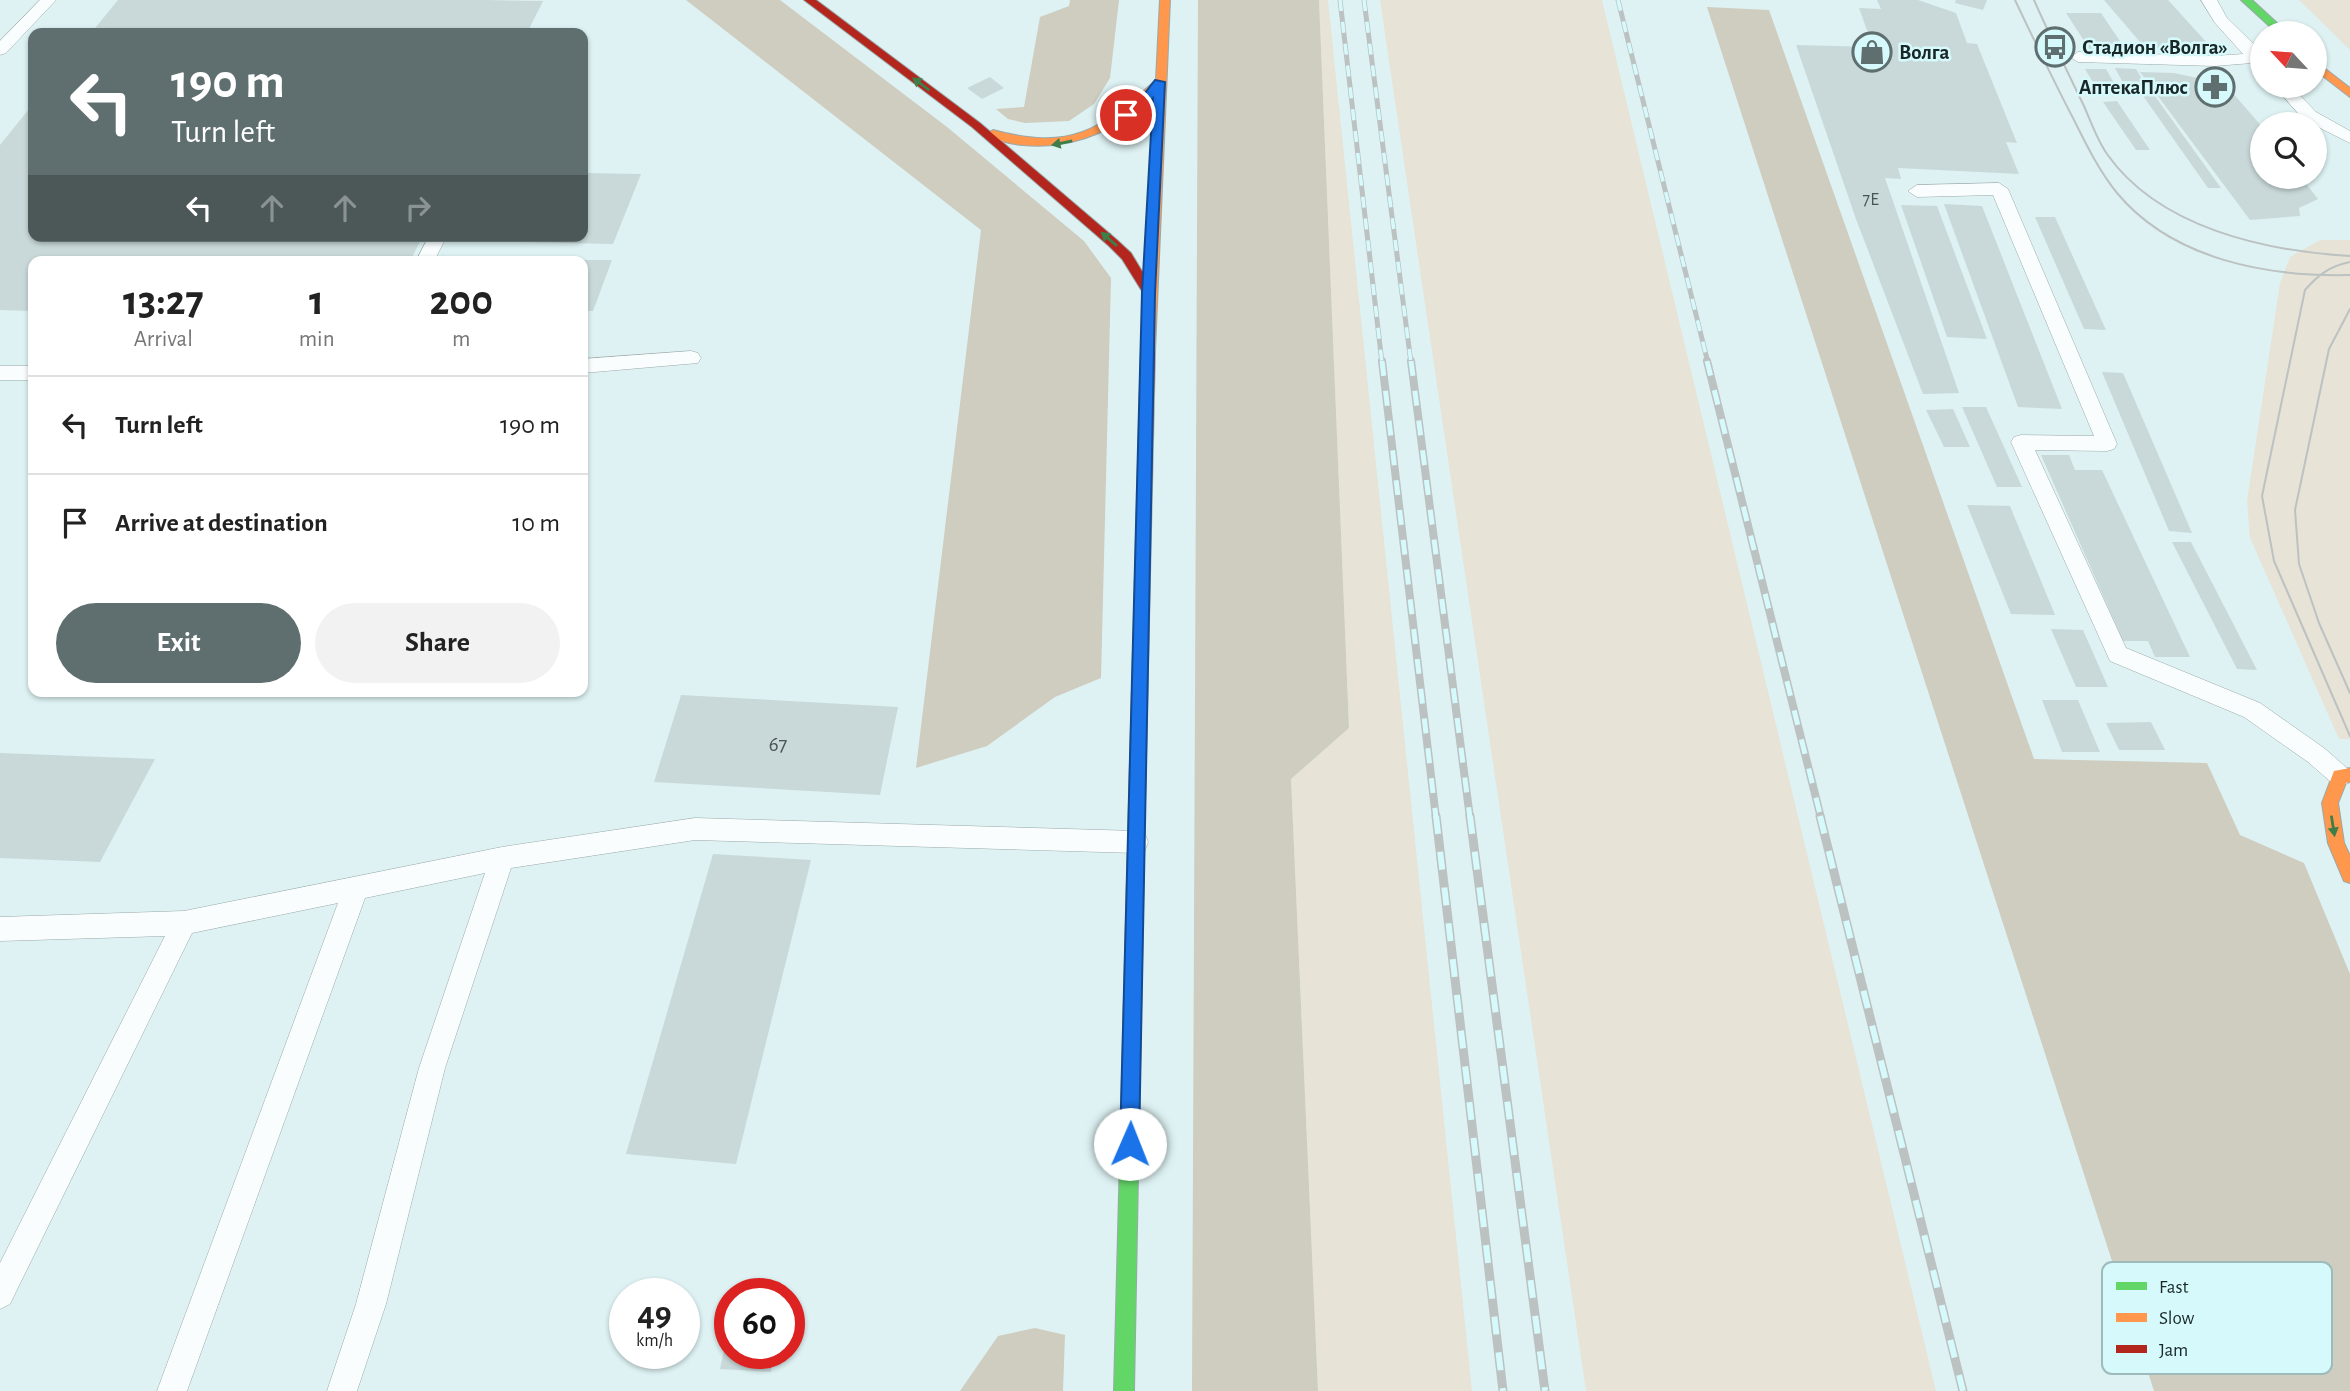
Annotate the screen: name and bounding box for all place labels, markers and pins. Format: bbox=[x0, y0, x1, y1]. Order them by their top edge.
bus stop icon: Стадион «Волга» bbox=[2034, 26, 2076, 68]
shop icon: Волга bbox=[1851, 31, 1893, 73]
place label: Стадион «Волга» bbox=[2082, 37, 2228, 58]
place label: Волга bbox=[1899, 42, 1949, 63]
pharmacy icon: АптекаПлюс bbox=[2194, 66, 2236, 108]
place label: АптекаПлюс bbox=[2079, 77, 2188, 98]
pin bbox=[1096, 85, 1156, 145]

